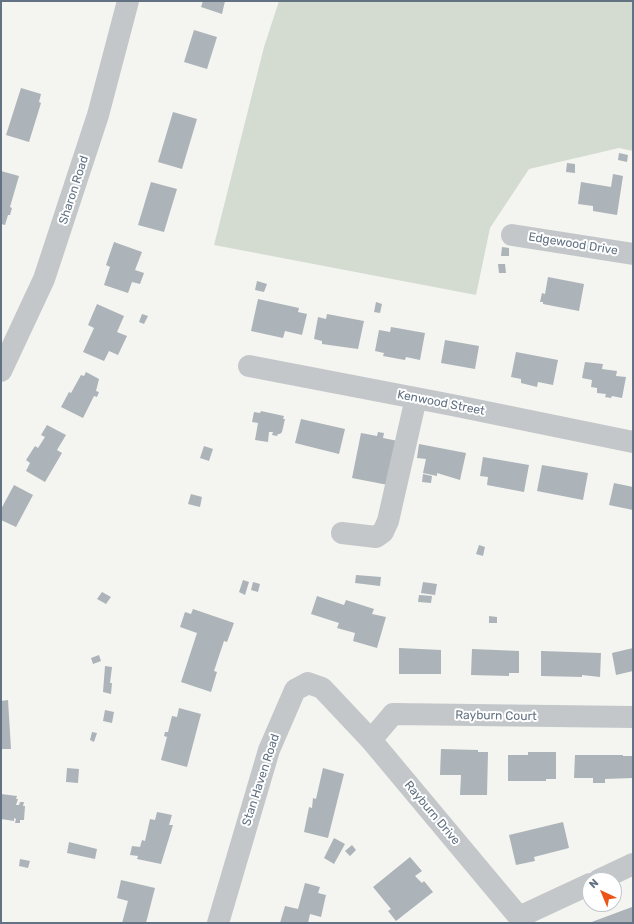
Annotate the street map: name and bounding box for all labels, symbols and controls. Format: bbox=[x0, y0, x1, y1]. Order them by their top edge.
street label: Sharon Road bbox=[56, 154, 92, 226]
street label: Edgewood Drive bbox=[527, 230, 619, 258]
street label: Kenwood Street bbox=[396, 387, 486, 419]
street label: Rayburn Court bbox=[455, 708, 537, 724]
street label: Stan Haven Road bbox=[239, 732, 283, 828]
street label: Rayburn Drive bbox=[401, 778, 463, 848]
north arrow bbox=[582, 872, 622, 912]
text: N bbox=[587, 876, 601, 891]

